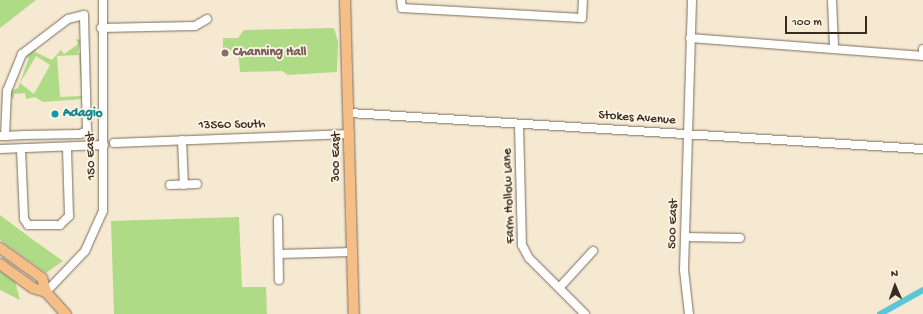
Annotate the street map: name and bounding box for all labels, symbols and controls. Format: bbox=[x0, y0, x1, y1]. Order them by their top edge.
scale bar bbox=[787, 8, 869, 34]
text: 100 m bbox=[792, 16, 822, 30]
place label: Channing Hall bbox=[233, 45, 306, 61]
marker: Channing Hall bbox=[220, 48, 230, 58]
place label: Adagio bbox=[63, 106, 102, 122]
marker: Adagio bbox=[50, 109, 60, 119]
street label: Stokes Avenue bbox=[598, 109, 676, 129]
street label: 13560 South bbox=[198, 118, 266, 134]
street label: 150 East bbox=[83, 132, 101, 180]
street label: 300 East bbox=[329, 132, 345, 182]
street label: Farm Hollow Lane bbox=[501, 148, 519, 244]
street label: 500 East bbox=[665, 199, 683, 249]
north arrow bbox=[875, 266, 915, 306]
text: N bbox=[891, 268, 898, 280]

